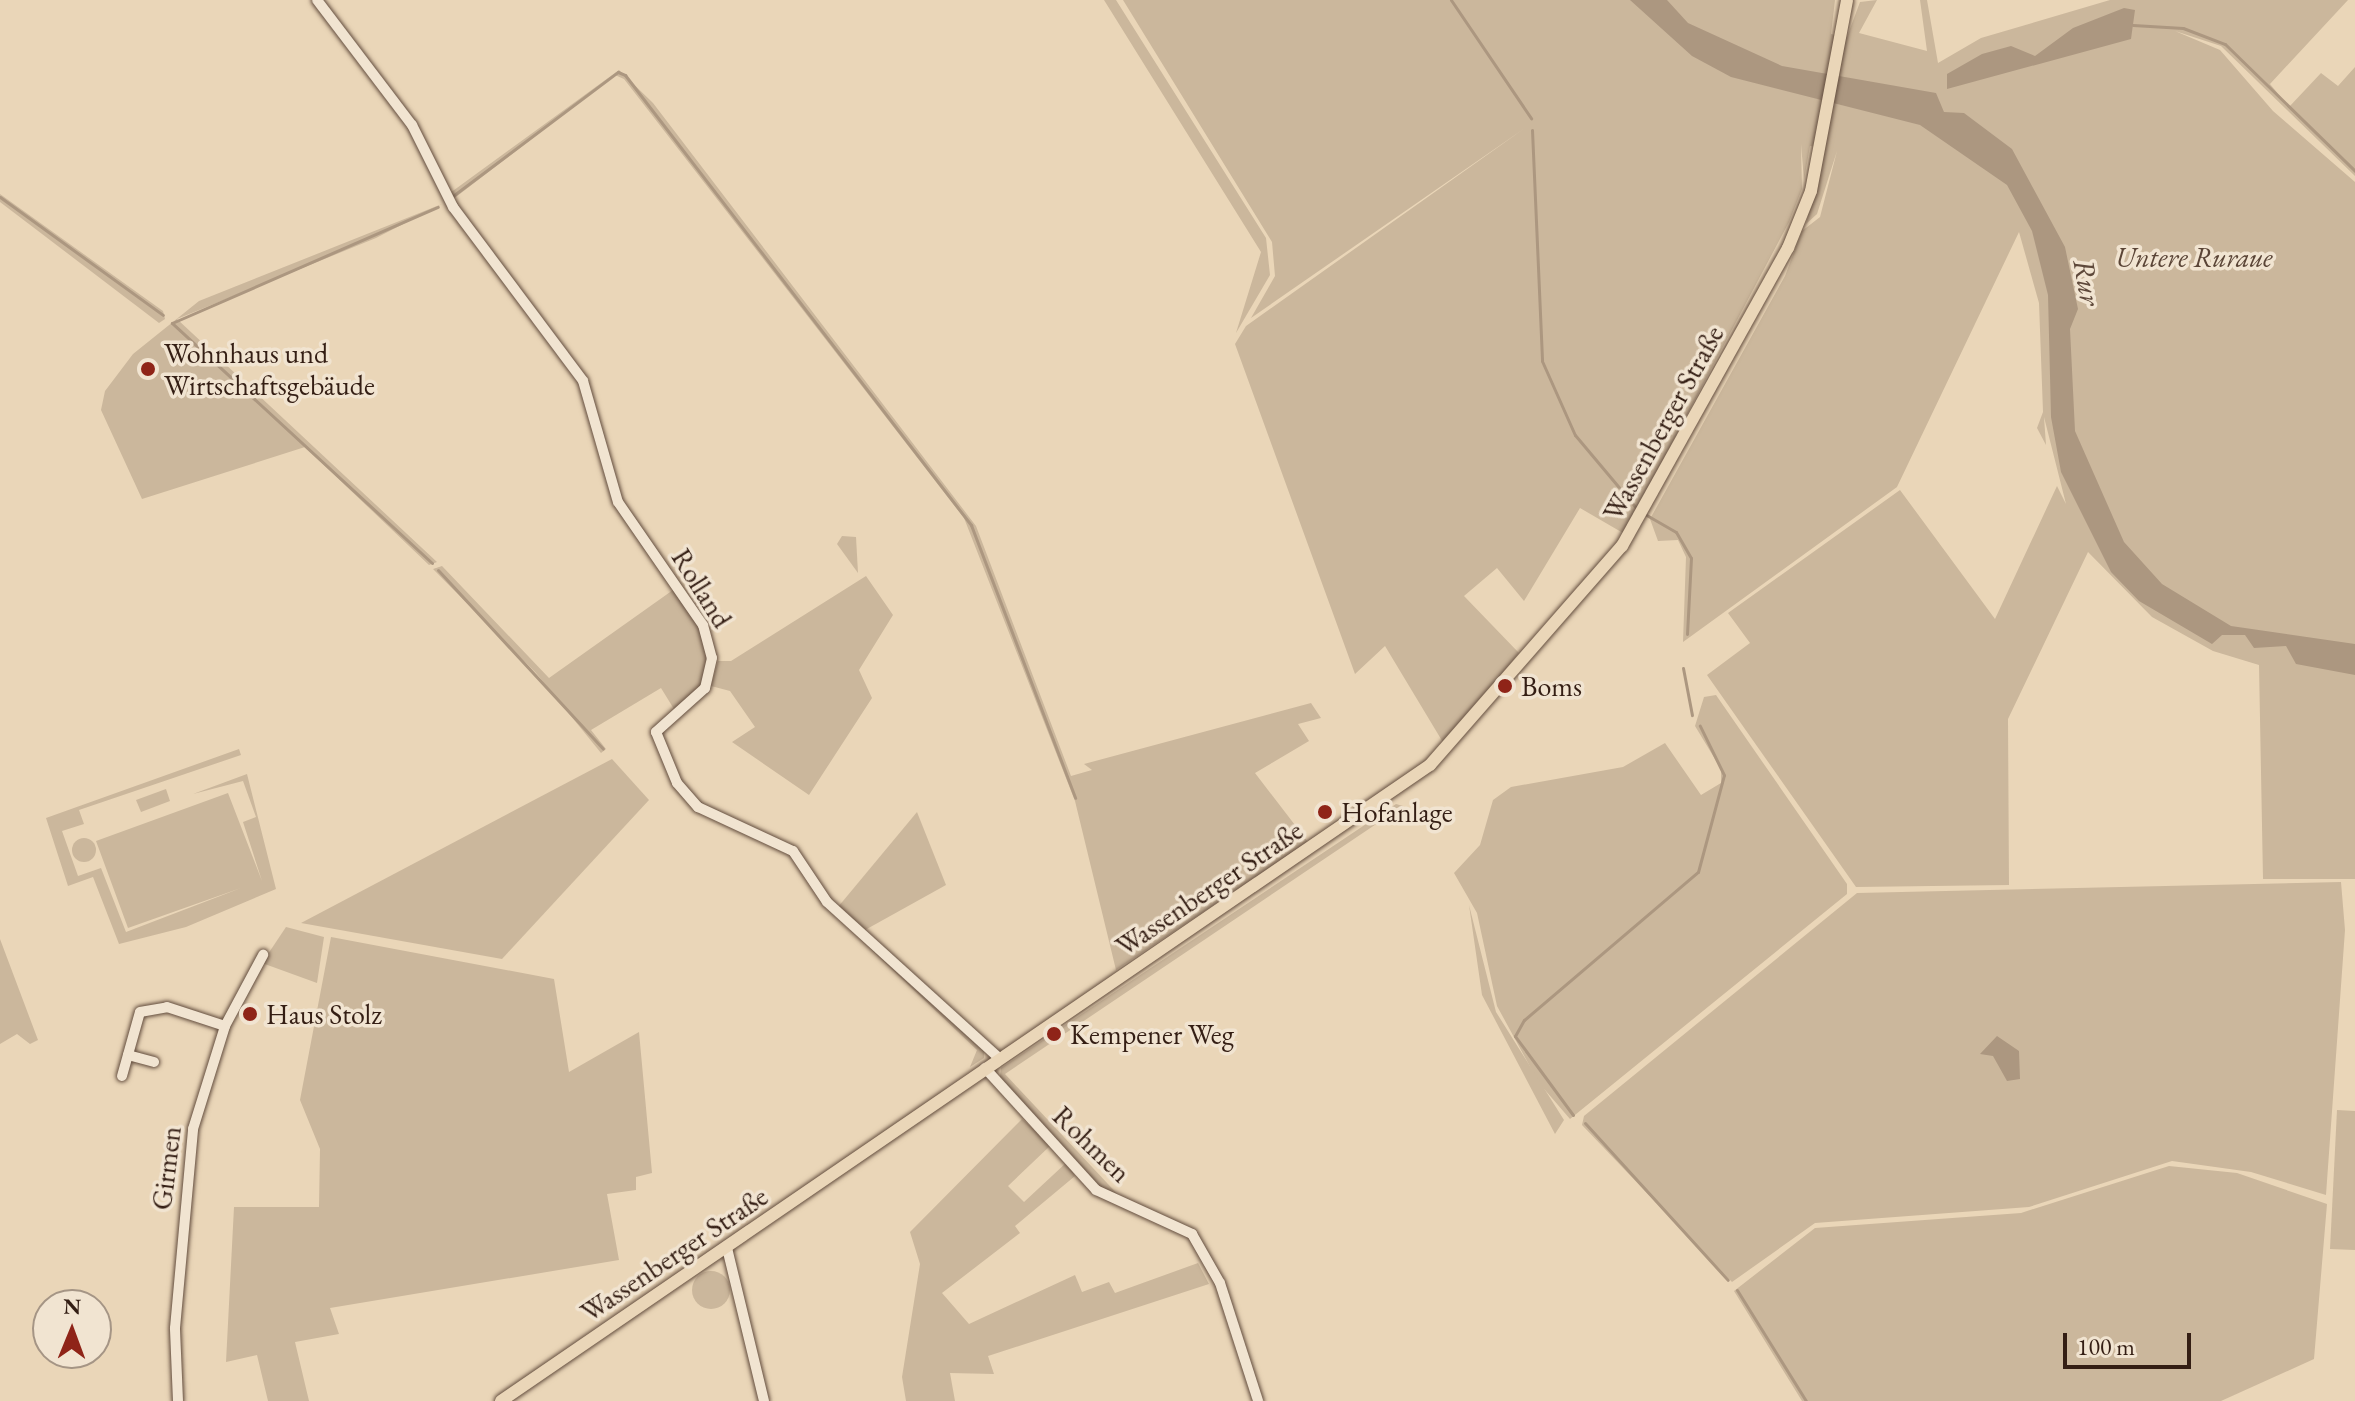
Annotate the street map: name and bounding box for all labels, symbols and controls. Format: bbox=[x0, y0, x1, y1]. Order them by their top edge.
park label: Untere Ruraue bbox=[2116, 240, 2272, 274]
water label: Rur bbox=[2065, 256, 2109, 308]
street label: Wassenberger Straße bbox=[1595, 320, 1731, 526]
place label: Wohnhaus und Wirtschaftsgebäude bbox=[164, 336, 375, 402]
marker: Wohnhaus und Wirtschaftsgebäude bbox=[139, 360, 157, 378]
street label: Rolland bbox=[665, 542, 739, 634]
place label: Boms bbox=[1521, 669, 1582, 703]
marker: Boms bbox=[1496, 677, 1514, 695]
place label: Hofanlage bbox=[1341, 795, 1453, 829]
marker: Hofanlage bbox=[1316, 803, 1334, 821]
street label: Wassenberger Straße bbox=[1109, 813, 1309, 963]
place label: Haus Stolz bbox=[266, 997, 382, 1031]
marker: Haus Stolz bbox=[241, 1005, 259, 1023]
place label: Kempener Weg bbox=[1070, 1017, 1234, 1051]
marker: Kempener Weg bbox=[1045, 1025, 1063, 1043]
street label: Rohmen bbox=[1046, 1099, 1138, 1189]
street label: Girmen bbox=[144, 1124, 188, 1212]
street label: Wassenberger Straße bbox=[574, 1179, 774, 1329]
north arrow bbox=[32, 1289, 112, 1369]
text: N bbox=[63, 1292, 82, 1321]
scale bar bbox=[2067, 1317, 2195, 1367]
text: 100 m bbox=[2077, 1331, 2135, 1362]

